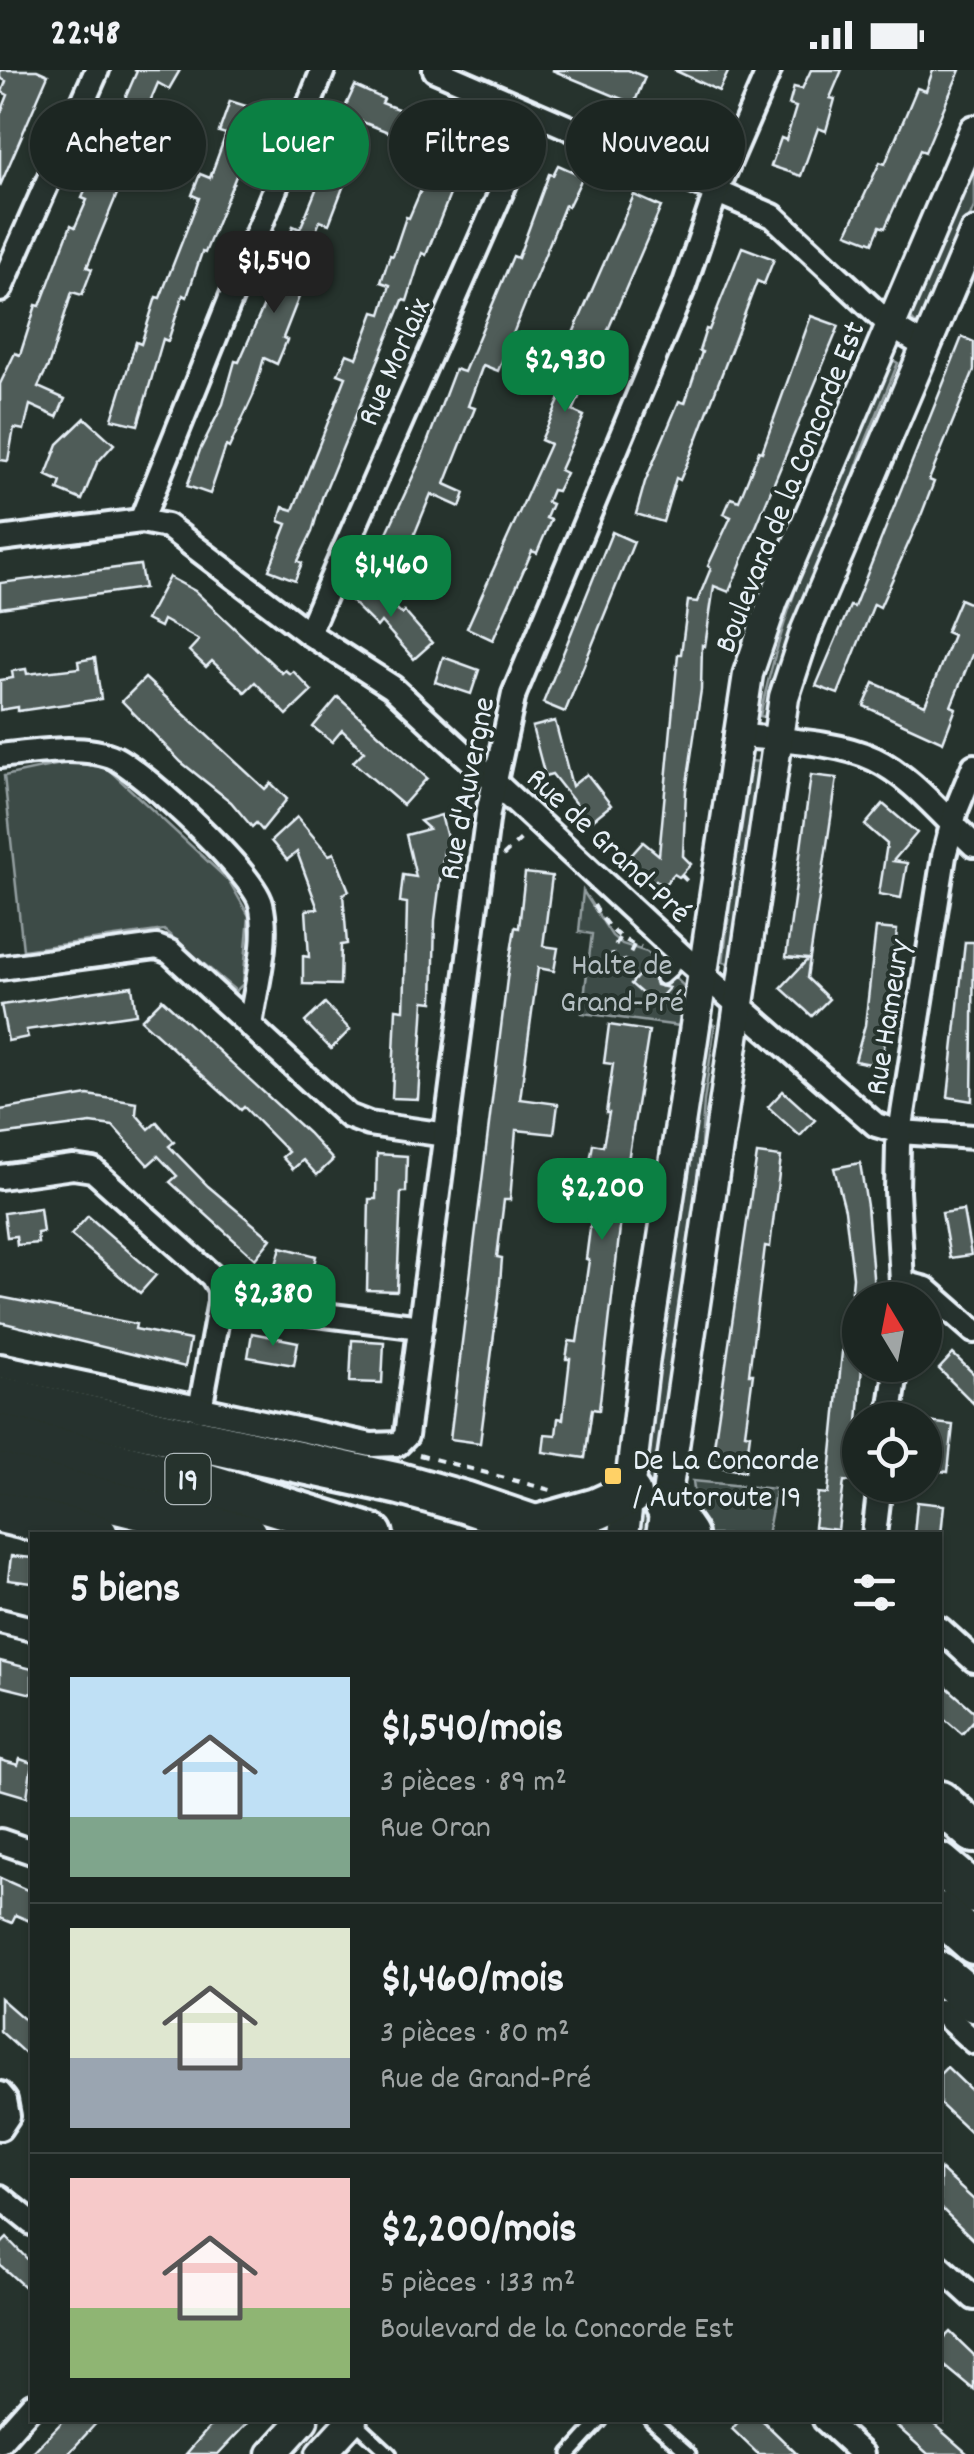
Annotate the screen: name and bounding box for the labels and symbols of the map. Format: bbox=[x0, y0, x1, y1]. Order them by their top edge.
pin: $1,540 bbox=[193, 231, 355, 316]
street label: Rue Morlaix bbox=[348, 291, 445, 435]
street label: Boulevard de la Concorde Est bbox=[705, 315, 880, 661]
pin: $2,930 bbox=[484, 330, 646, 415]
pin: $1,460 bbox=[310, 535, 472, 620]
street label: Rue d'Auvergne bbox=[430, 693, 510, 884]
street label: Rue de Grand-Pré bbox=[514, 759, 699, 936]
street label: Rue Hameury bbox=[856, 936, 926, 1099]
park label: Halte de Grand-Pré bbox=[560, 945, 684, 1028]
pin: $2,200 bbox=[521, 1158, 683, 1243]
pin: $2,380 bbox=[192, 1264, 354, 1349]
north arrow bbox=[842, 1282, 942, 1382]
place label: De La Concorde / Autoroute 19 bbox=[633, 1440, 819, 1523]
road number: 19 bbox=[166, 1454, 210, 1504]
marker: De La Concorde / Autoroute 19 bbox=[602, 1465, 624, 1487]

